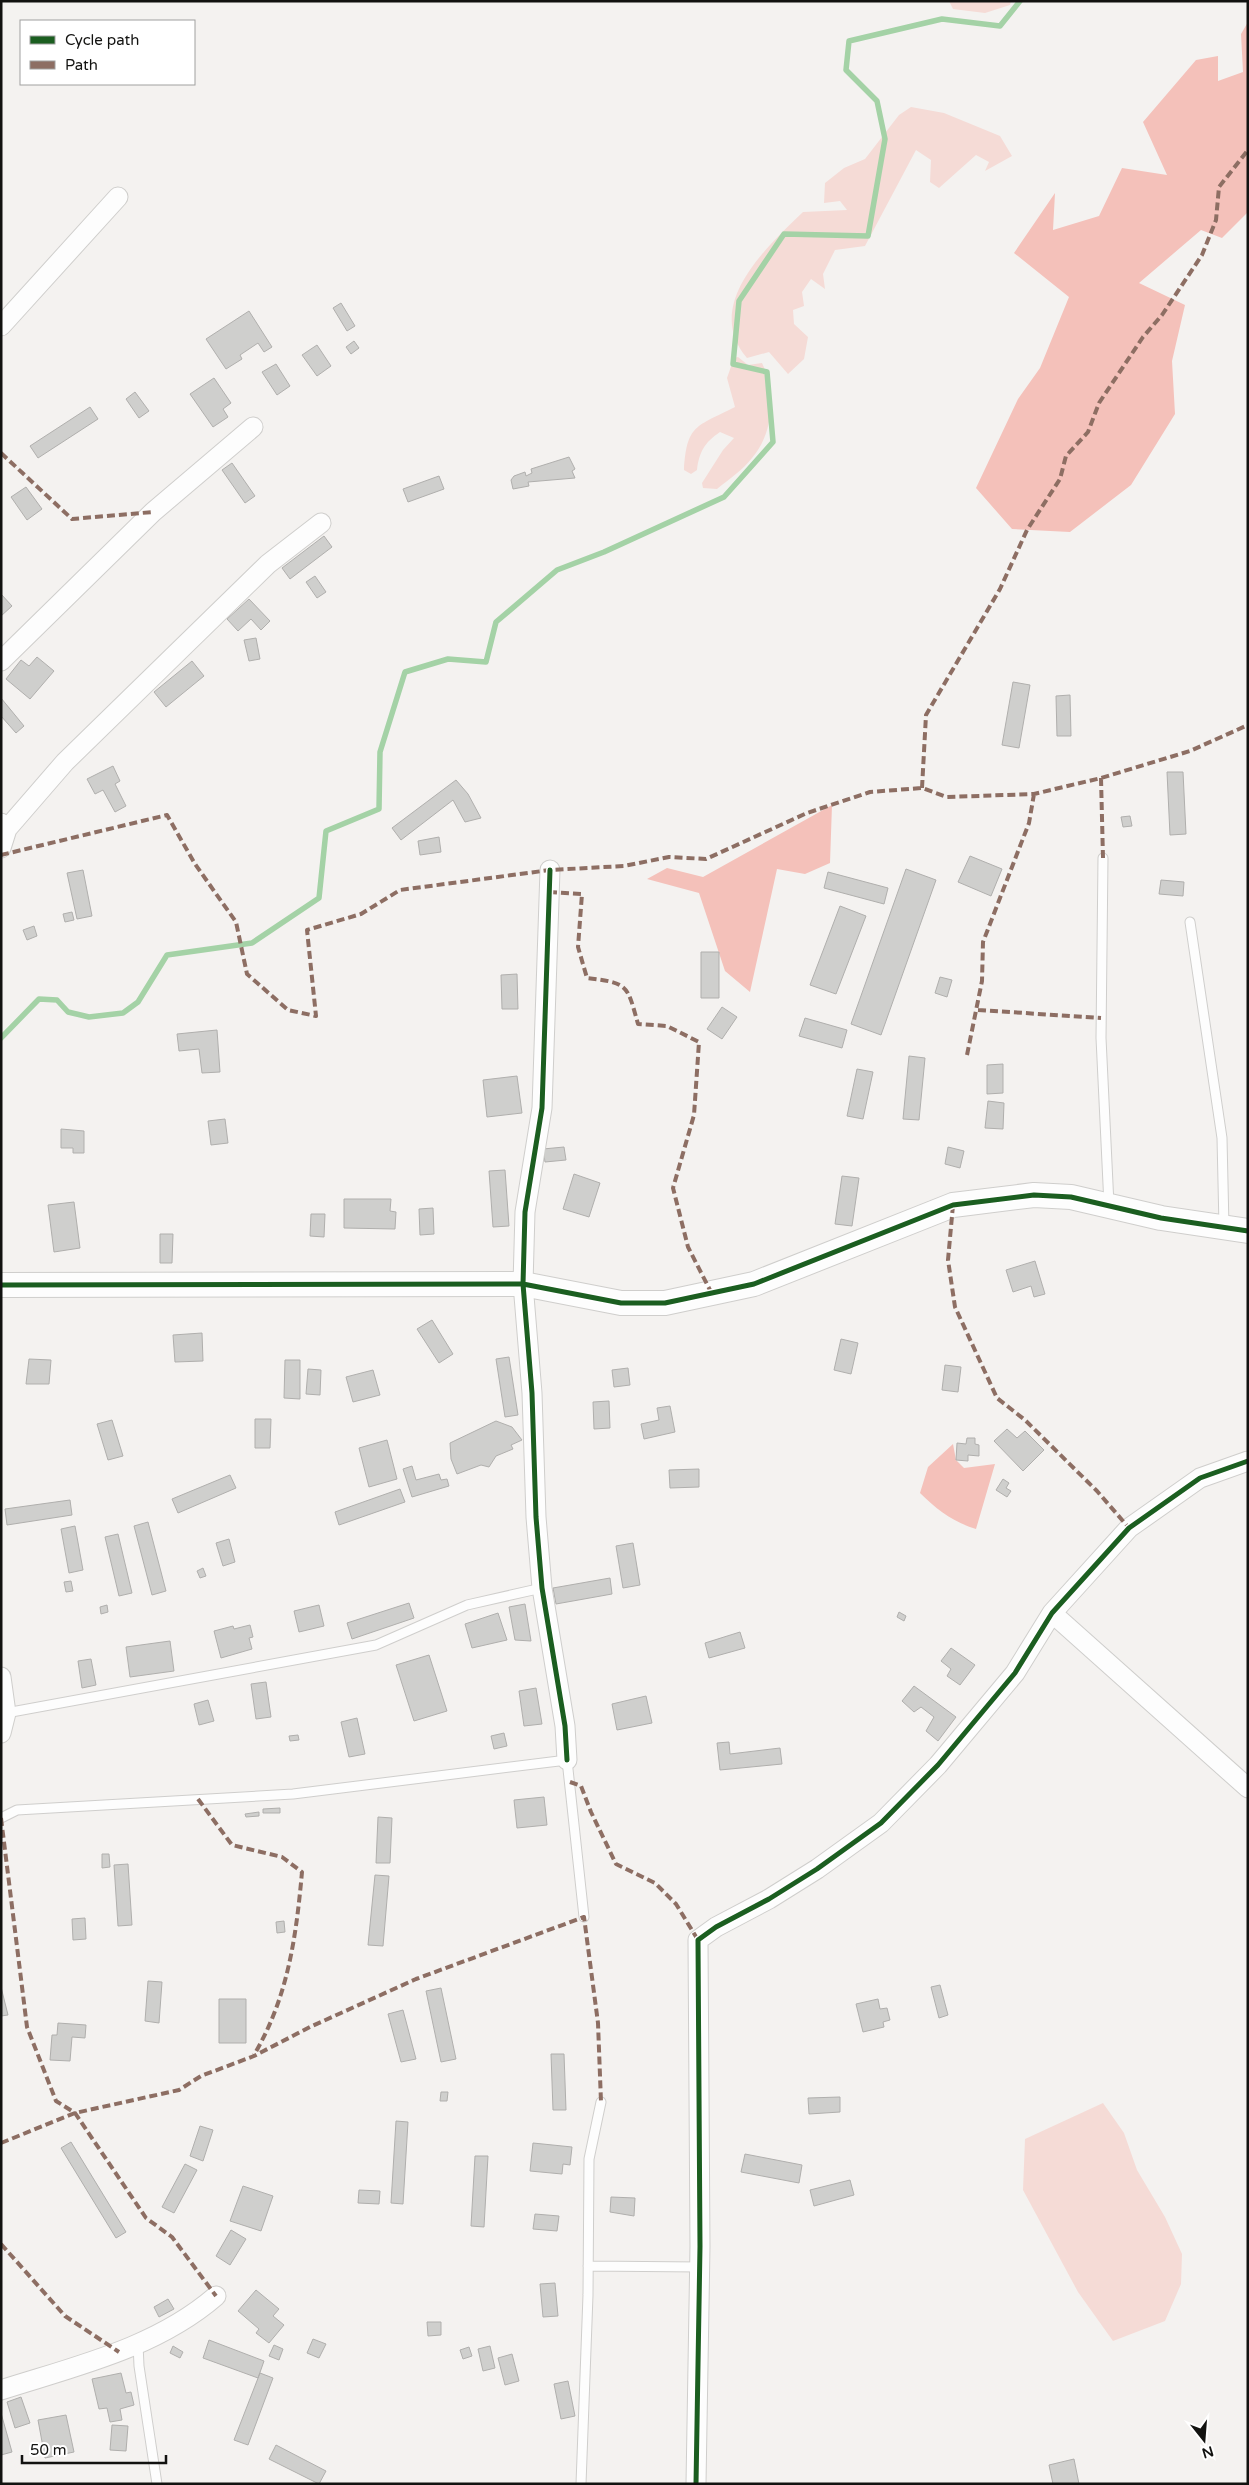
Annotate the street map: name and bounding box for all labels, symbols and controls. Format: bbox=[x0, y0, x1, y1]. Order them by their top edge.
legend bbox=[20, 20, 195, 85]
text: Cycle path bbox=[65, 31, 139, 49]
text: Path bbox=[65, 56, 98, 74]
north arrow bbox=[1179, 2415, 1229, 2465]
scale bar bbox=[22, 2432, 166, 2464]
text: 50 m bbox=[30, 2441, 67, 2459]
text: N bbox=[1200, 2442, 1216, 2462]

